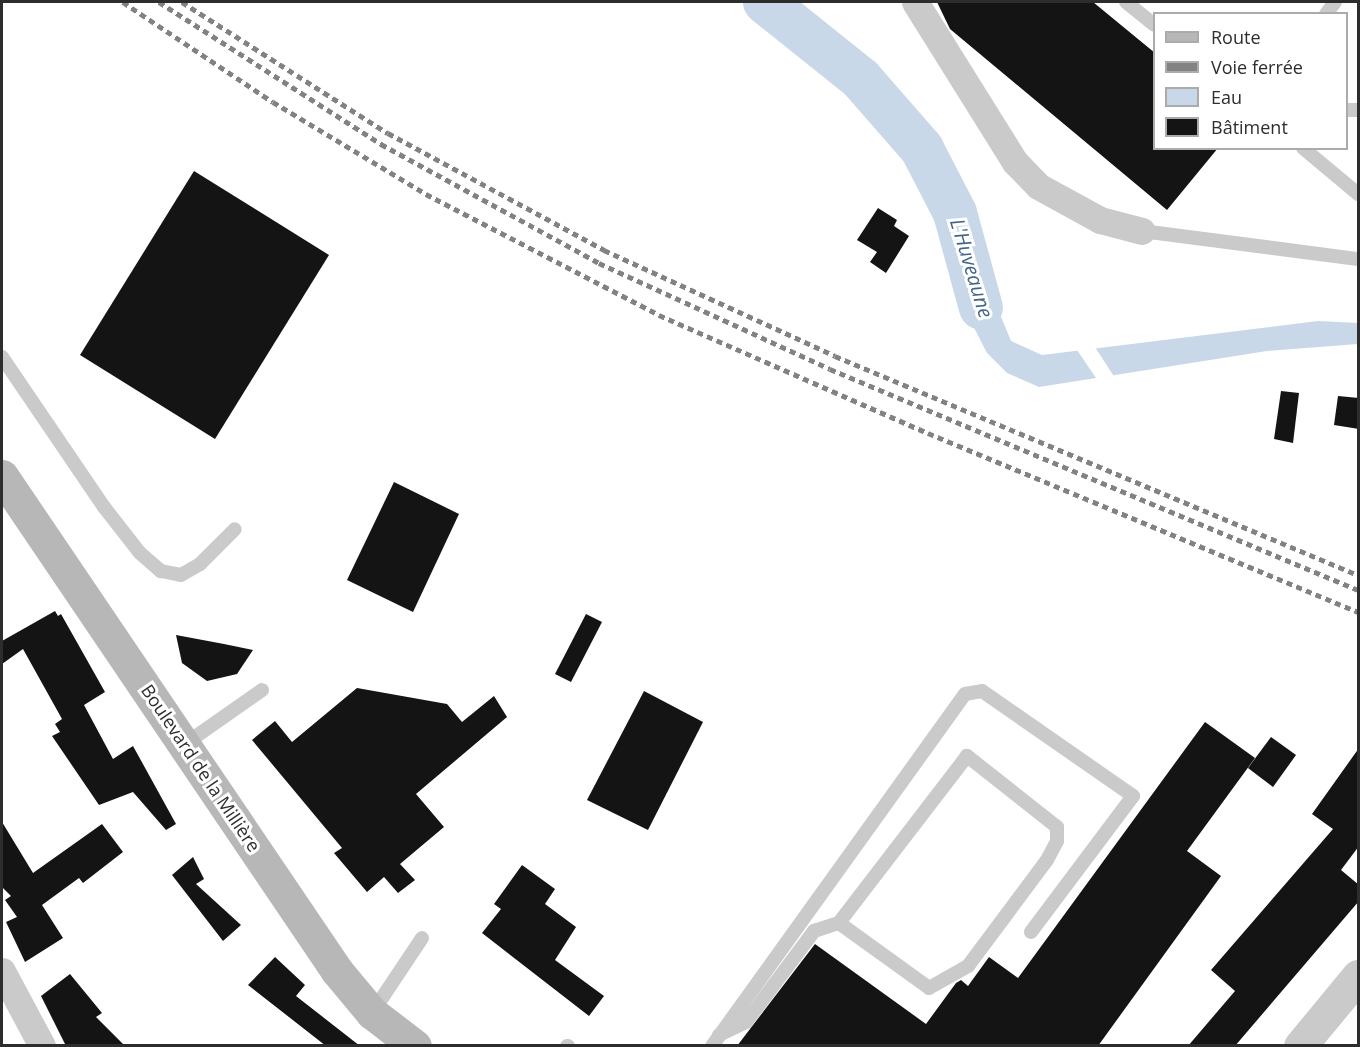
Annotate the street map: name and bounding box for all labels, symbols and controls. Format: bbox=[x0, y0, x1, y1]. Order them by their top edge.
legend bbox=[1153, 12, 1348, 150]
text: Route bbox=[1211, 25, 1261, 49]
text: Voie ferrée bbox=[1211, 55, 1303, 79]
text: Eau bbox=[1211, 85, 1242, 109]
text: Bâtiment bbox=[1211, 115, 1288, 139]
water label: L'Huveaune bbox=[946, 215, 998, 321]
street label: Boulevard de la Millière bbox=[137, 680, 265, 856]

